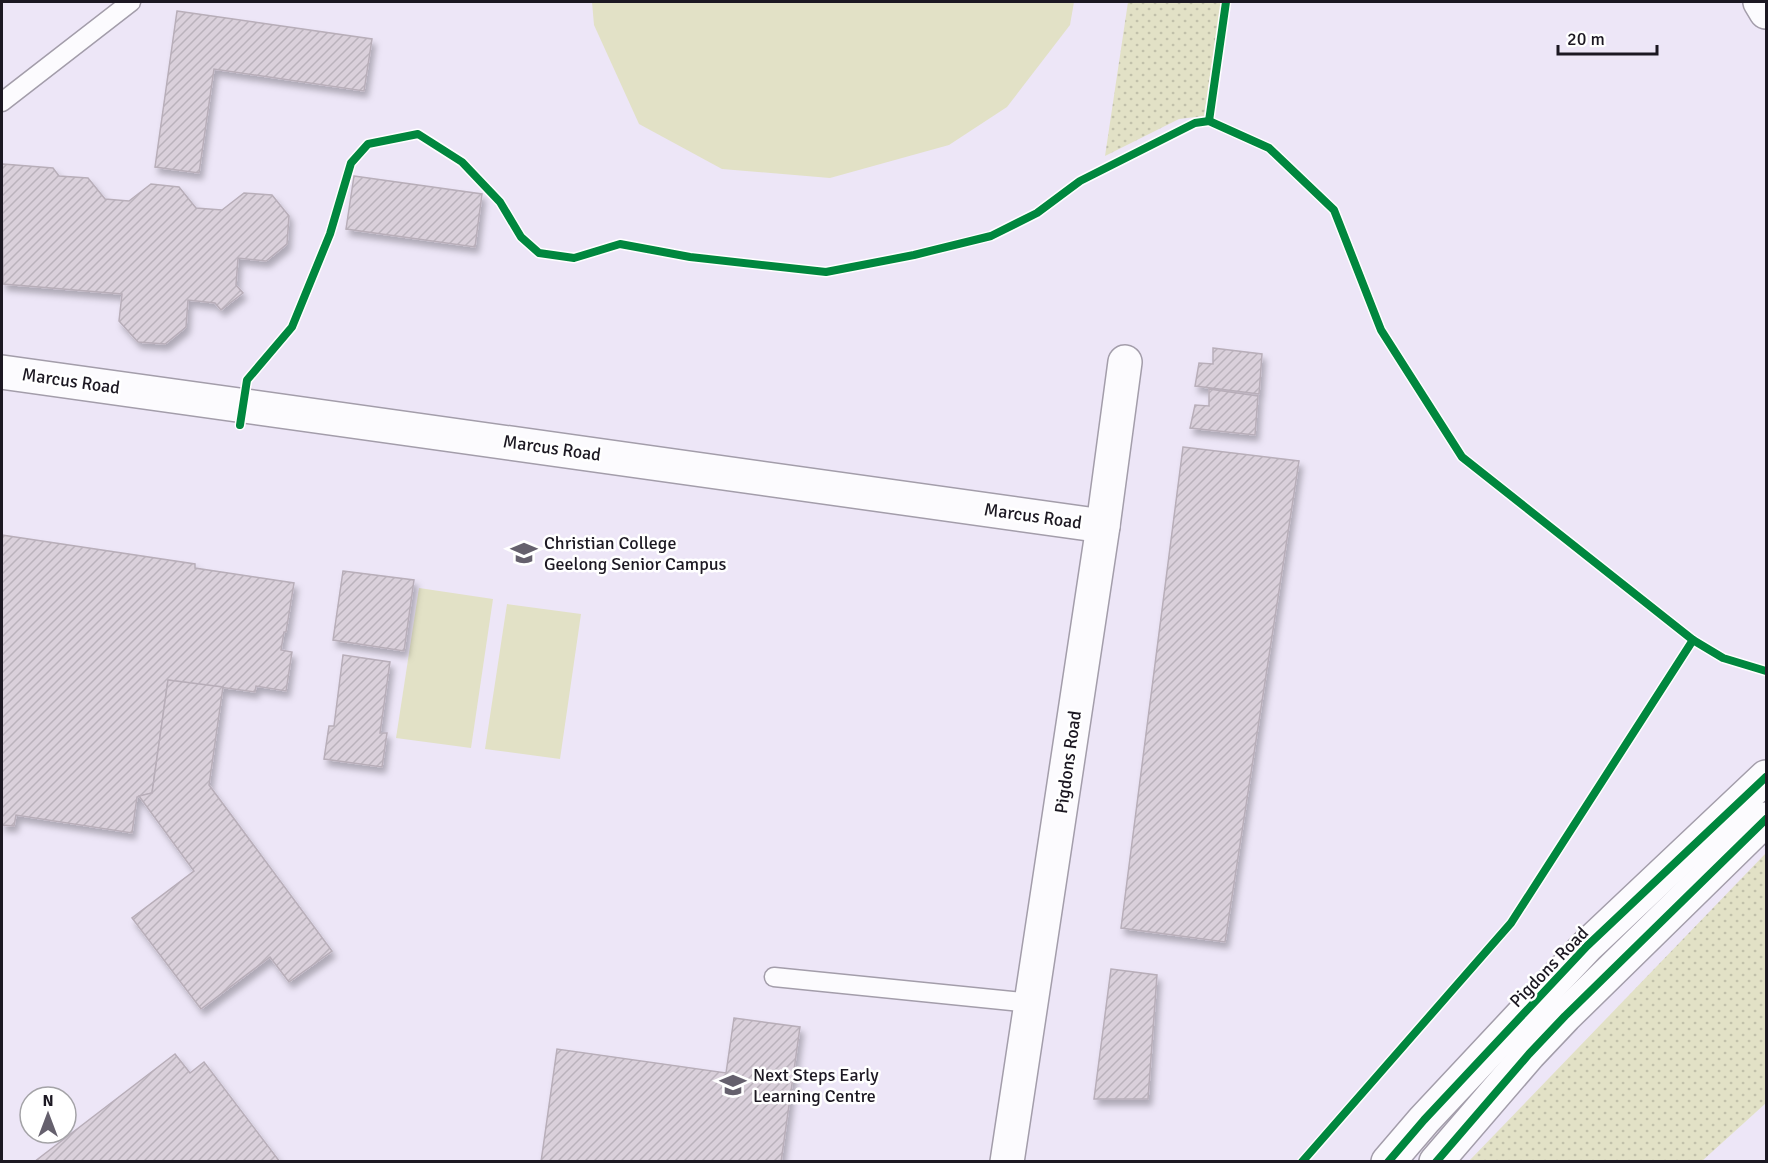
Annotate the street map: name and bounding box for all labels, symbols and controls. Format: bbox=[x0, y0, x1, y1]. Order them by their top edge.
scale bar bbox=[1558, 18, 1657, 56]
text: 20 m bbox=[1567, 28, 1605, 50]
street label: Marcus Road bbox=[21, 363, 121, 399]
street label: Marcus Road bbox=[502, 430, 602, 466]
street label: Marcus Road bbox=[983, 498, 1083, 534]
place label: Christian College Geelong Senior Campus bbox=[544, 532, 727, 575]
school or university icon: Christian College Geelong Senior Campus bbox=[509, 538, 539, 568]
street label: Pigdons Road bbox=[1050, 709, 1086, 815]
street label: Pigdons Road bbox=[1505, 922, 1593, 1012]
place label: Next Steps Early Learning Centre bbox=[753, 1064, 879, 1107]
school or university icon: Next Steps Early Learning Centre bbox=[718, 1070, 748, 1100]
north arrow bbox=[18, 1085, 78, 1145]
text: N bbox=[42, 1091, 54, 1111]

